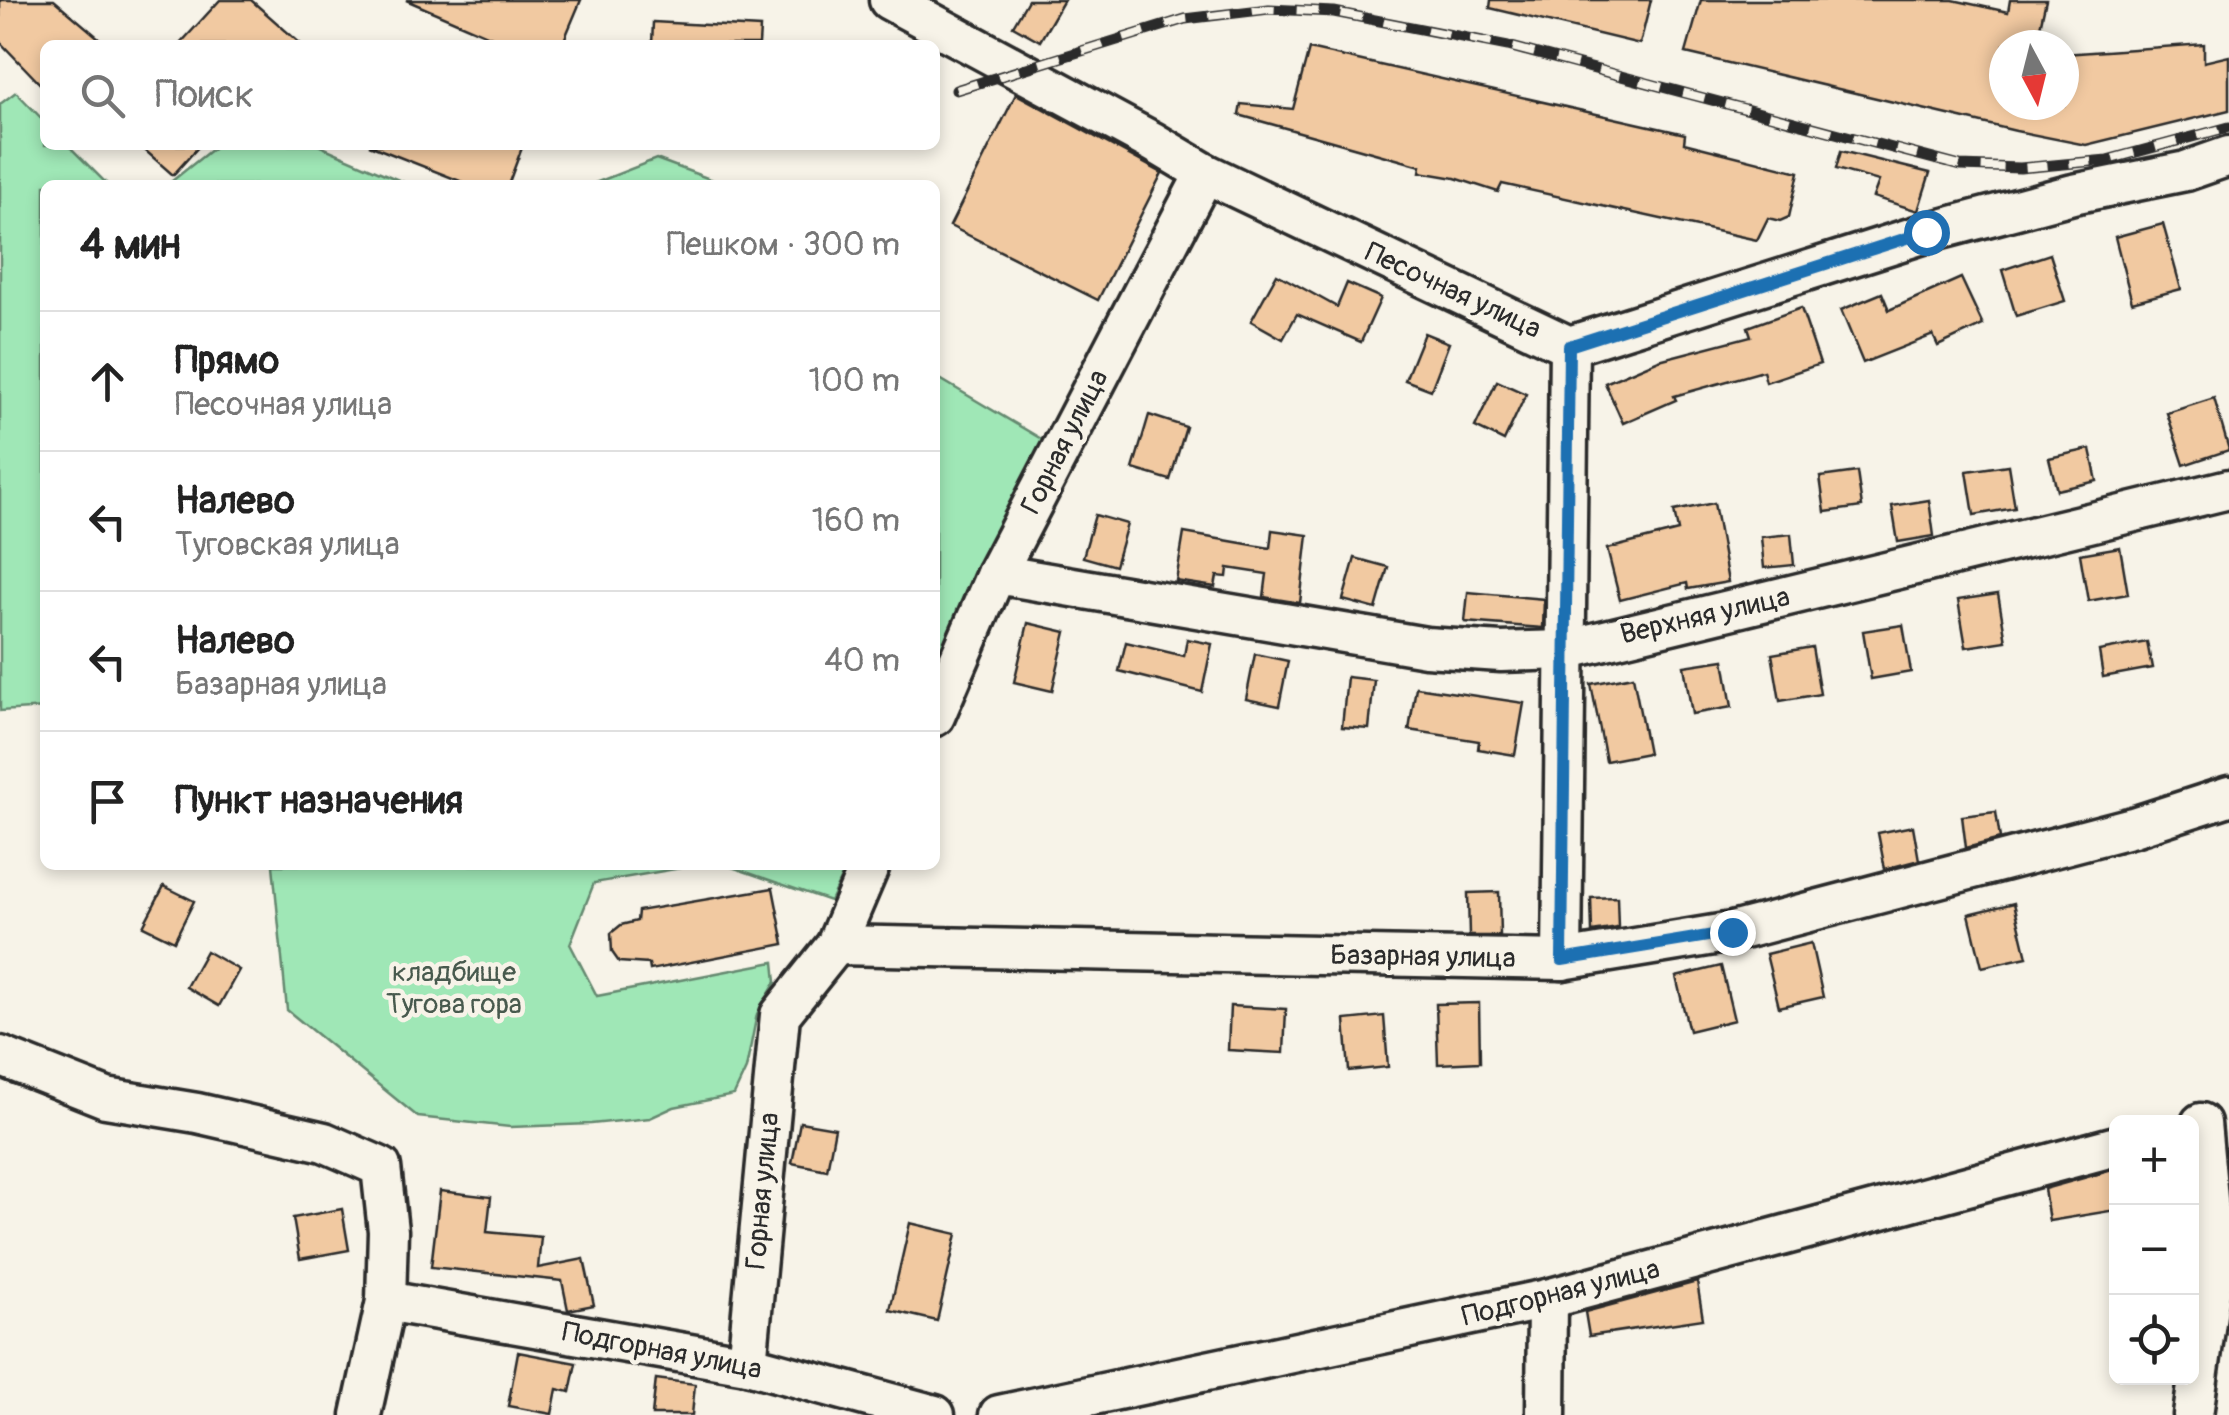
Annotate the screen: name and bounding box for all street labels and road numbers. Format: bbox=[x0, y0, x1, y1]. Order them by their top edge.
street label: Песочная улица bbox=[1360, 235, 1546, 347]
street label: Горная улица bbox=[1014, 364, 1116, 520]
street label: Верхняя улица bbox=[1617, 579, 1793, 653]
street label: Базарная улица bbox=[1330, 938, 1516, 976]
street label: Горная улица bbox=[739, 1111, 787, 1271]
street label: Подгорная улица bbox=[1459, 1252, 1663, 1334]
street label: Подгорная улица bbox=[559, 1315, 765, 1387]

